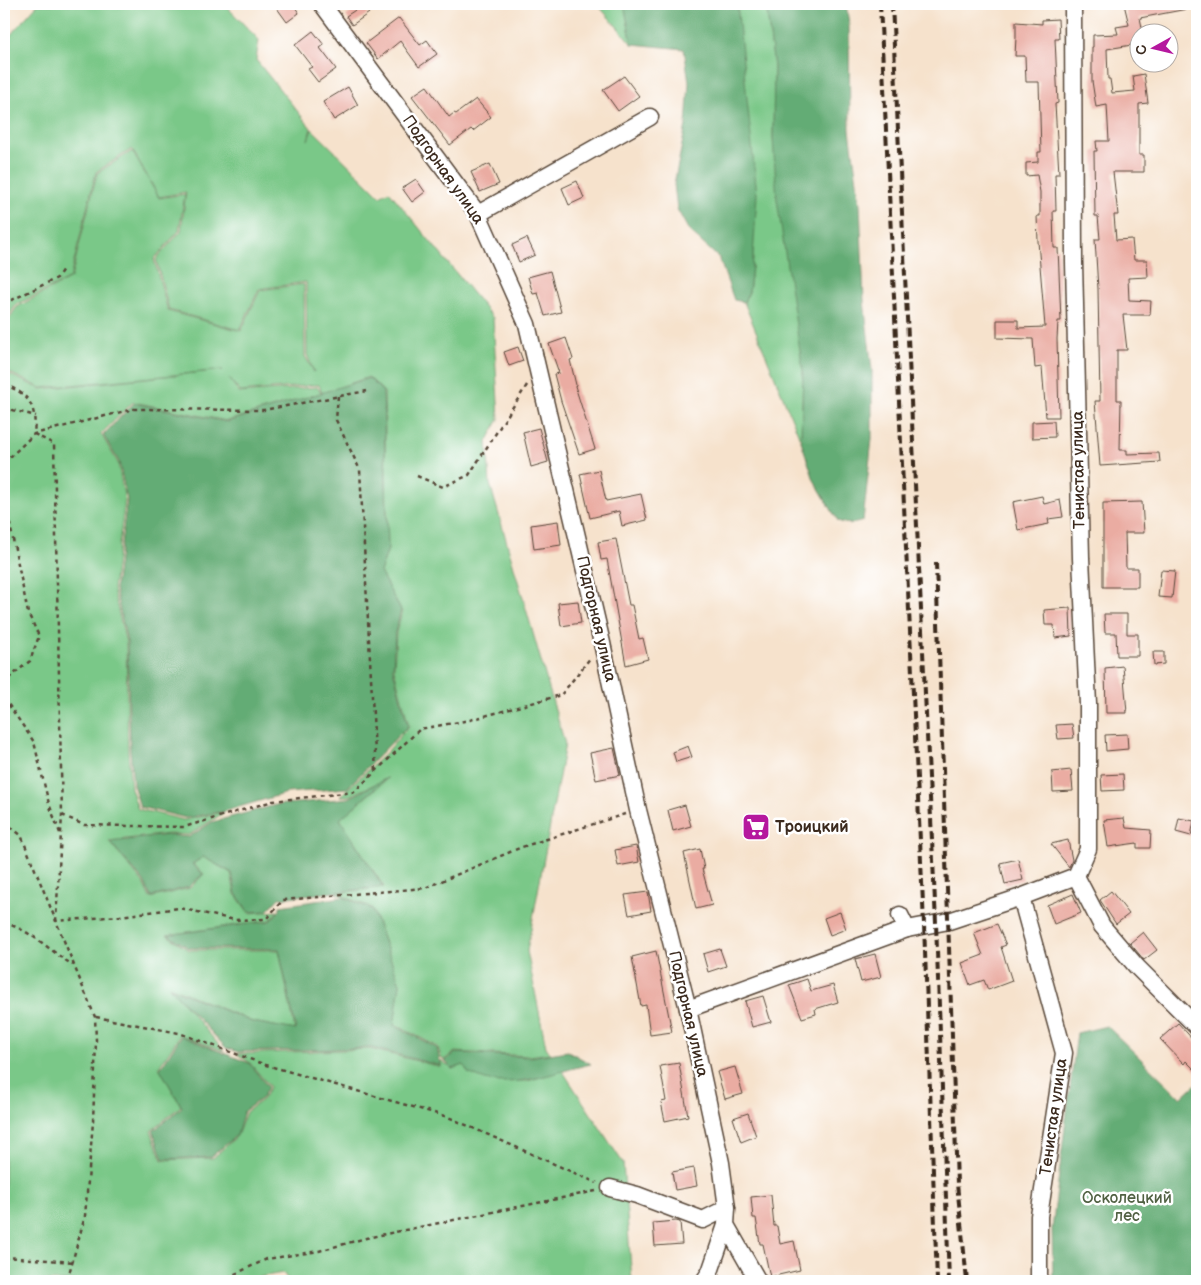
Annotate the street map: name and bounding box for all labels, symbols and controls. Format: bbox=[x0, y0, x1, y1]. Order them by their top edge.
north arrow bbox=[1128, 22, 1178, 72]
text: С bbox=[1132, 43, 1151, 56]
street label: Подгорная улица bbox=[398, 112, 488, 229]
street label: Тенистая улица bbox=[1068, 410, 1090, 529]
street label: Подгорная улица bbox=[572, 554, 620, 684]
supermarket icon: Троицкий bbox=[741, 812, 771, 842]
place label: Троицкий bbox=[775, 818, 848, 837]
street label: Подгорная улица bbox=[664, 949, 712, 1079]
street label: Тенистая улица bbox=[1036, 1057, 1072, 1177]
park label: Осколецкий лес bbox=[1082, 1189, 1172, 1226]

